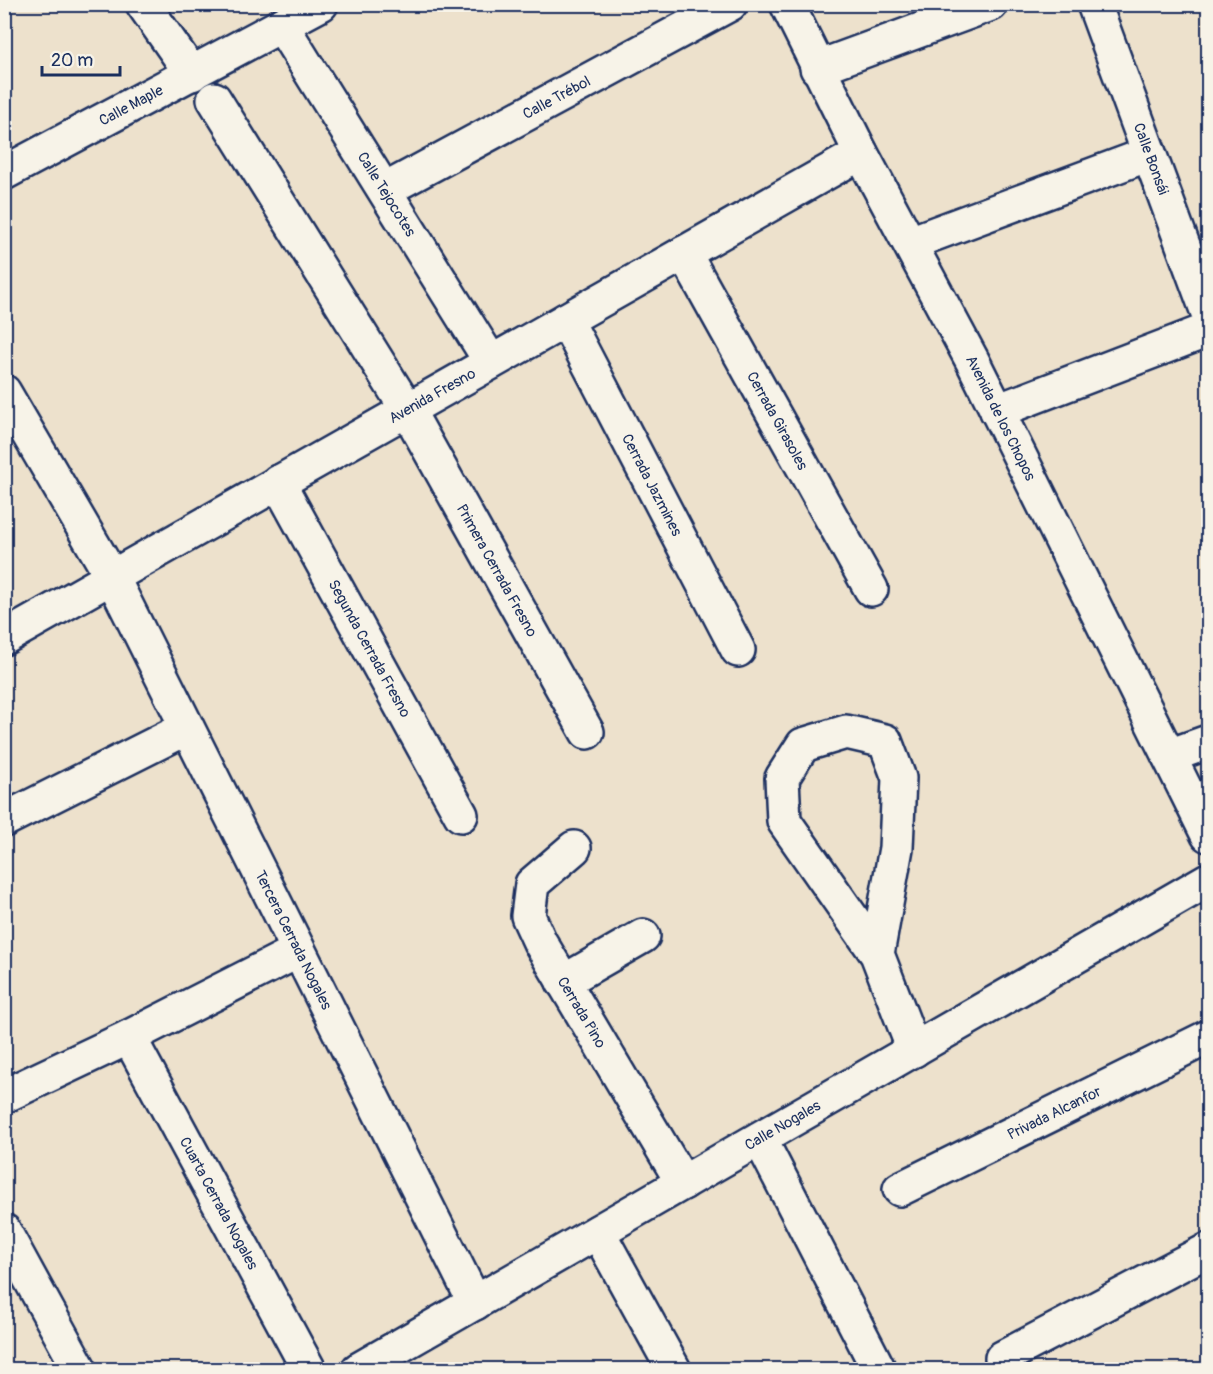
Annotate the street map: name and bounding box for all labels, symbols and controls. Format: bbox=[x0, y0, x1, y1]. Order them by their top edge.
scale bar bbox=[42, 39, 120, 77]
text: 20 m bbox=[51, 49, 93, 72]
street label: Calle Trébol bbox=[519, 71, 594, 123]
street label: Calle Maple bbox=[96, 80, 167, 130]
street label: Calle Bonsái bbox=[1129, 120, 1173, 198]
street label: Calle Tejocotes bbox=[353, 148, 420, 240]
street label: Avenida de los Chopos bbox=[962, 352, 1040, 484]
street label: Avenida Fresno bbox=[385, 364, 479, 428]
street label: Cerrada Girasoles bbox=[742, 368, 812, 473]
street label: Cerrada Jazmines bbox=[618, 431, 687, 539]
street label: Primera Cerrada Fresno bbox=[452, 501, 542, 640]
street label: Segunda Cerrada Fresno bbox=[324, 576, 415, 721]
street label: Tercera Cerrada Nogales bbox=[251, 867, 336, 1013]
street label: Cerrada Pino bbox=[553, 973, 610, 1051]
street label: Privada Alcanfor bbox=[1004, 1081, 1105, 1144]
street label: Calle Nogales bbox=[741, 1096, 824, 1155]
street label: Cuarta Cerrada Nogales bbox=[175, 1134, 263, 1273]

